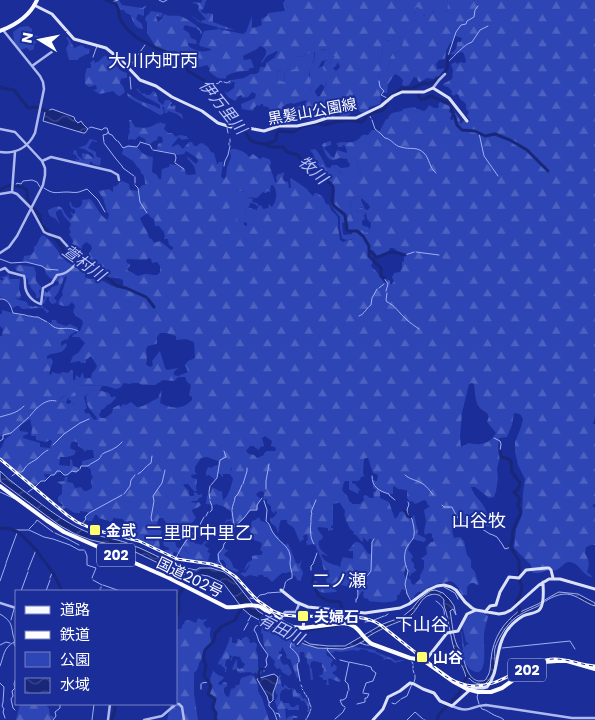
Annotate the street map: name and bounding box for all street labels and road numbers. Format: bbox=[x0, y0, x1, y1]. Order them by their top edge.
street label: 黒髪山公園線 bbox=[266, 93, 358, 129]
road number: 202 bbox=[97, 544, 135, 566]
street label: 国道202号 bbox=[153, 552, 227, 602]
road number: 202 bbox=[508, 658, 546, 682]

